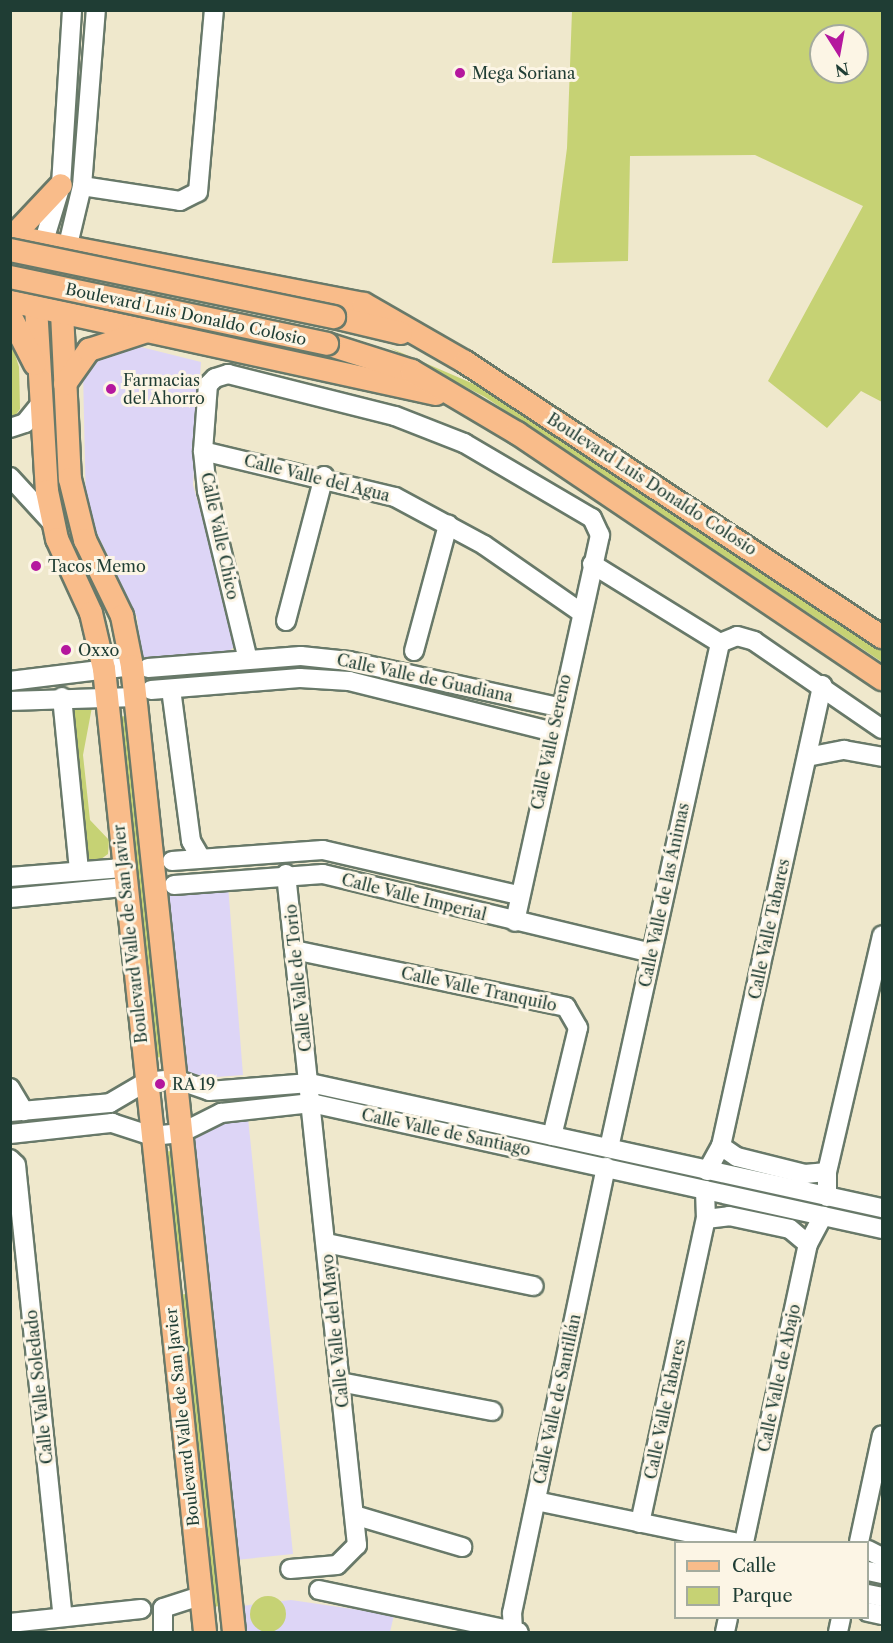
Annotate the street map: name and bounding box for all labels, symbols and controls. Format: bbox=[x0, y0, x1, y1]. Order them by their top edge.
north arrow bbox=[809, 24, 869, 84]
text: N bbox=[833, 59, 851, 81]
place label: Mega Soriana bbox=[472, 63, 576, 83]
marker: Mega Soriana bbox=[453, 66, 467, 80]
street label: Boulevard Luis Donaldo Colosio bbox=[64, 279, 308, 349]
place label: Farmacias del Ahorro bbox=[123, 370, 205, 408]
marker: Farmacias del Ahorro bbox=[104, 382, 118, 396]
street label: Boulevard Luis Donaldo Colosio bbox=[544, 409, 760, 559]
street label: Calle Valle del Agua bbox=[241, 450, 393, 506]
street label: Calle Valle Chico bbox=[197, 470, 243, 602]
place label: Tacos Memo bbox=[48, 556, 146, 576]
marker: Tacos Memo bbox=[29, 559, 43, 573]
place label: Oxxo bbox=[78, 640, 119, 660]
marker: Oxxo bbox=[59, 643, 73, 657]
street label: Calle Valle de Guadiana bbox=[335, 650, 515, 706]
street label: Calle Valle Sereno bbox=[527, 672, 575, 812]
street label: Calle Valle de las Ánimas bbox=[635, 800, 693, 990]
street label: Boulevard Valle de San Javier bbox=[109, 823, 151, 1045]
street label: Calle Valle Tabares bbox=[745, 856, 793, 1002]
street label: Calle Valle Imperial bbox=[339, 870, 489, 924]
street label: Calle Valle de Torio bbox=[281, 903, 315, 1053]
street label: Calle Valle Tranquilo bbox=[399, 963, 559, 1015]
place label: RA 19 bbox=[172, 1074, 216, 1094]
marker: RA 19 bbox=[153, 1077, 167, 1091]
street label: Calle Valle de Santiago bbox=[359, 1105, 533, 1159]
street label: Calle Valle del Mayo bbox=[317, 1253, 353, 1409]
street label: Calle Valle de Abajo bbox=[754, 1302, 804, 1454]
street label: Boulevard Valle de San Javier bbox=[161, 1306, 203, 1528]
street label: Calle Valle Soledado bbox=[21, 1309, 57, 1465]
street label: Calle Valle de Santillán bbox=[530, 1312, 584, 1486]
street label: Calle Valle Tabares bbox=[641, 1336, 689, 1482]
legend bbox=[674, 1541, 869, 1619]
text: Calle bbox=[732, 1555, 776, 1577]
text: Parque bbox=[732, 1585, 793, 1607]

